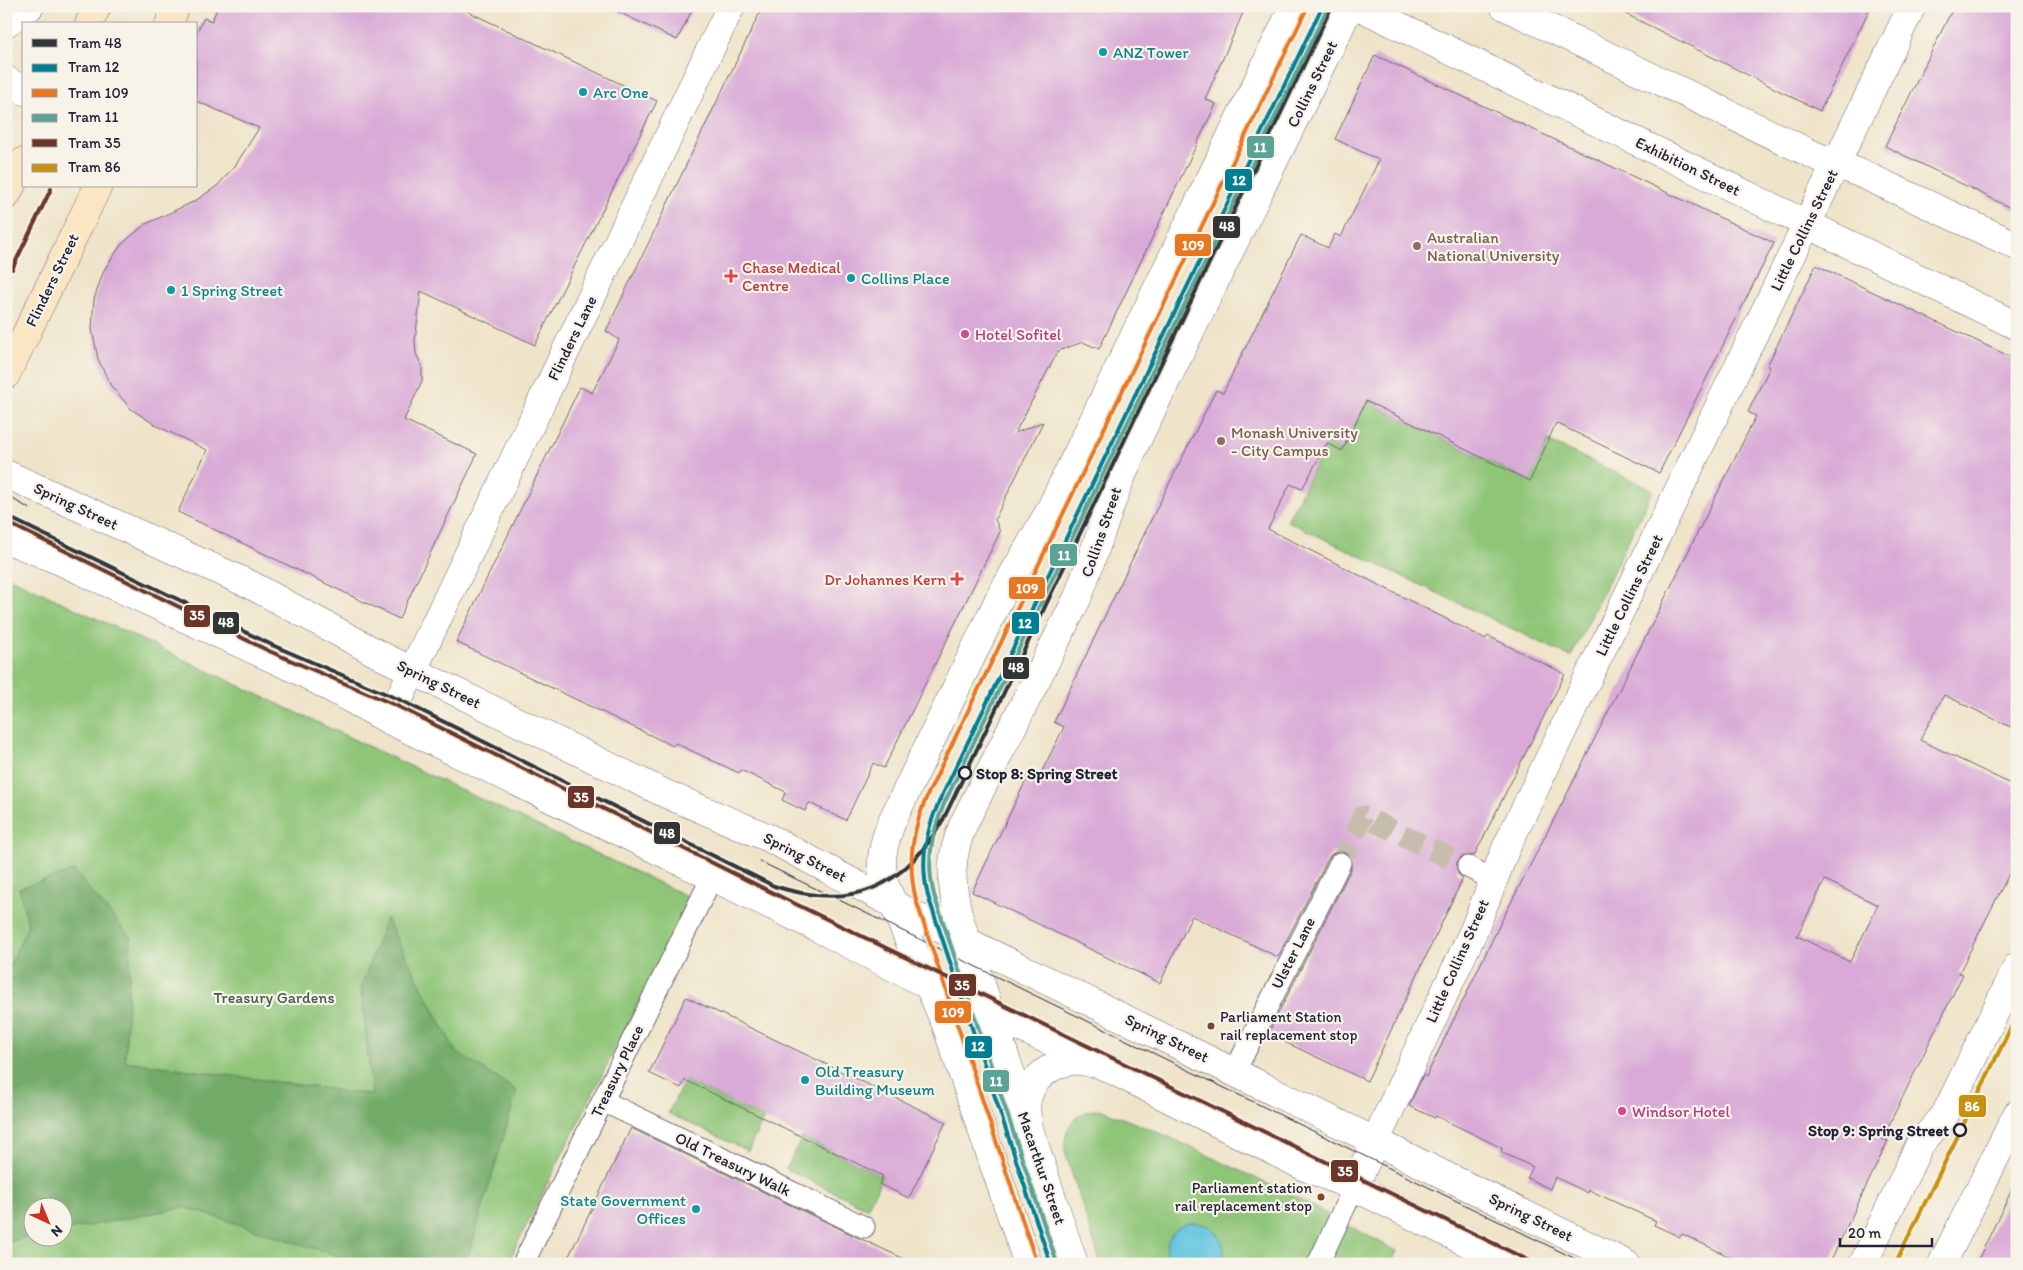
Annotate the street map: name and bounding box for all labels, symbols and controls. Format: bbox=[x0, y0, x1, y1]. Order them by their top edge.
legend bbox=[22, 22, 198, 188]
text: Tram 48 bbox=[68, 34, 122, 52]
street label: Collins Street bbox=[1283, 38, 1341, 130]
place label: ANZ Tower bbox=[1113, 43, 1188, 62]
marker: ANZ Tower bbox=[1097, 46, 1109, 58]
text: Tram 12 bbox=[68, 58, 120, 76]
place label: Arc One bbox=[593, 83, 649, 102]
text: Tram 109 bbox=[68, 84, 129, 102]
marker: Arc One bbox=[577, 86, 589, 98]
text: Tram 11 bbox=[68, 108, 119, 126]
street label: Exhibition Street bbox=[1632, 132, 1744, 200]
text: Tram 35 bbox=[68, 134, 121, 152]
line badge: 11 bbox=[1246, 135, 1275, 159]
text: 11 bbox=[1254, 139, 1267, 156]
text: Tram 86 bbox=[68, 158, 121, 176]
street label: Little Collins Street bbox=[1766, 166, 1842, 294]
line badge: 12 bbox=[1224, 168, 1253, 192]
text: 12 bbox=[1232, 172, 1247, 189]
line badge: 48 bbox=[1212, 215, 1241, 239]
text: 48 bbox=[1219, 218, 1235, 235]
place label: Australian National University bbox=[1427, 228, 1560, 265]
street label: Flinders Street bbox=[21, 230, 83, 330]
line badge: 109 bbox=[1174, 233, 1212, 257]
text: 109 bbox=[1182, 237, 1204, 254]
marker: Australian National University bbox=[1411, 240, 1423, 252]
place label: Chase Medical Centre bbox=[742, 258, 841, 295]
marker: Chase Medical Centre bbox=[724, 269, 738, 283]
place label: Collins Place bbox=[861, 269, 950, 288]
marker: Collins Place bbox=[845, 272, 857, 284]
place label: 1 Spring Street bbox=[181, 281, 283, 300]
marker: 1 Spring Street bbox=[165, 284, 177, 296]
street label: Flinders Lane bbox=[543, 293, 601, 383]
place label: Hotel Sofitel bbox=[975, 325, 1062, 344]
marker: Hotel Sofitel bbox=[959, 328, 971, 340]
place label: Monash University - City Campus bbox=[1231, 423, 1358, 460]
marker: Monash University - City Campus bbox=[1215, 435, 1227, 447]
street label: Spring Street bbox=[31, 478, 121, 534]
street label: Collins Street bbox=[1077, 484, 1125, 580]
street label: Little Collins Street bbox=[1591, 531, 1667, 659]
line badge: 11 bbox=[1049, 543, 1078, 567]
text: 11 bbox=[1058, 547, 1071, 564]
place label: Dr Johannes Kern bbox=[824, 570, 946, 589]
marker: Dr Johannes Kern bbox=[950, 572, 964, 586]
line badge: 109 bbox=[1008, 576, 1046, 600]
text: 109 bbox=[1016, 580, 1038, 597]
line badge: 35 bbox=[183, 604, 211, 628]
text: 35 bbox=[190, 607, 205, 624]
line badge: 48 bbox=[212, 611, 240, 635]
line badge: 12 bbox=[1011, 611, 1040, 635]
text: 48 bbox=[218, 614, 234, 631]
text: 12 bbox=[1018, 615, 1033, 632]
street label: Spring Street bbox=[394, 656, 484, 712]
line badge: 48 bbox=[1002, 656, 1030, 680]
text: 48 bbox=[1008, 659, 1024, 676]
place label: Stop 8: Spring Street bbox=[976, 764, 1118, 784]
marker: Stop 8: Spring Street bbox=[958, 766, 972, 780]
line badge: 35 bbox=[567, 785, 595, 809]
text: 35 bbox=[574, 789, 589, 806]
line badge: 48 bbox=[653, 821, 681, 845]
text: 48 bbox=[659, 825, 675, 842]
street label: Spring Street bbox=[760, 828, 850, 886]
street label: Little Collins Street bbox=[1421, 896, 1493, 1026]
street label: Ulster Lane bbox=[1267, 914, 1319, 992]
line badge: 35 bbox=[948, 973, 977, 997]
text: 35 bbox=[955, 977, 970, 994]
park label: Treasury Gardens bbox=[213, 988, 335, 1007]
line badge: 109 bbox=[934, 1000, 972, 1024]
text: 109 bbox=[942, 1004, 964, 1021]
place label: Parliament Station rail replacement stop bbox=[1220, 1008, 1357, 1044]
street label: Spring Street bbox=[1122, 1010, 1212, 1066]
marker: Parliament Station rail replacement stop bbox=[1206, 1021, 1216, 1031]
street label: Treasury Place bbox=[586, 1022, 648, 1120]
line badge: 12 bbox=[964, 1035, 993, 1059]
text: 12 bbox=[971, 1038, 986, 1055]
place label: Old Treasury Building Museum bbox=[815, 1062, 935, 1099]
line badge: 11 bbox=[982, 1069, 1010, 1093]
text: 11 bbox=[990, 1073, 1003, 1090]
marker: Old Treasury Building Museum bbox=[799, 1074, 811, 1086]
line badge: 86 bbox=[1958, 1094, 1987, 1118]
text: 86 bbox=[1964, 1098, 1980, 1115]
place label: Windsor Hotel bbox=[1632, 1102, 1730, 1121]
marker: Windsor Hotel bbox=[1616, 1105, 1628, 1117]
street label: Macarthur Street bbox=[1014, 1109, 1070, 1227]
place label: Stop 9: Spring Street bbox=[1808, 1121, 1949, 1141]
marker: Stop 9: Spring Street bbox=[1953, 1123, 1967, 1137]
street label: Old Treasury Walk bbox=[672, 1128, 794, 1200]
line badge: 35 bbox=[1330, 1159, 1359, 1183]
text: 35 bbox=[1338, 1163, 1353, 1180]
place label: Parliament station rail replacement stop bbox=[1175, 1179, 1312, 1215]
street label: Spring Street bbox=[1486, 1189, 1576, 1245]
place label: State Government Offices bbox=[560, 1191, 686, 1228]
marker: Parliament station rail replacement stop bbox=[1316, 1192, 1326, 1202]
north arrow bbox=[22, 1198, 72, 1248]
marker: State Government Offices bbox=[690, 1203, 702, 1215]
scale bar bbox=[1840, 1215, 1933, 1247]
text: N bbox=[47, 1222, 66, 1240]
text: 20 m bbox=[1848, 1224, 1882, 1242]

